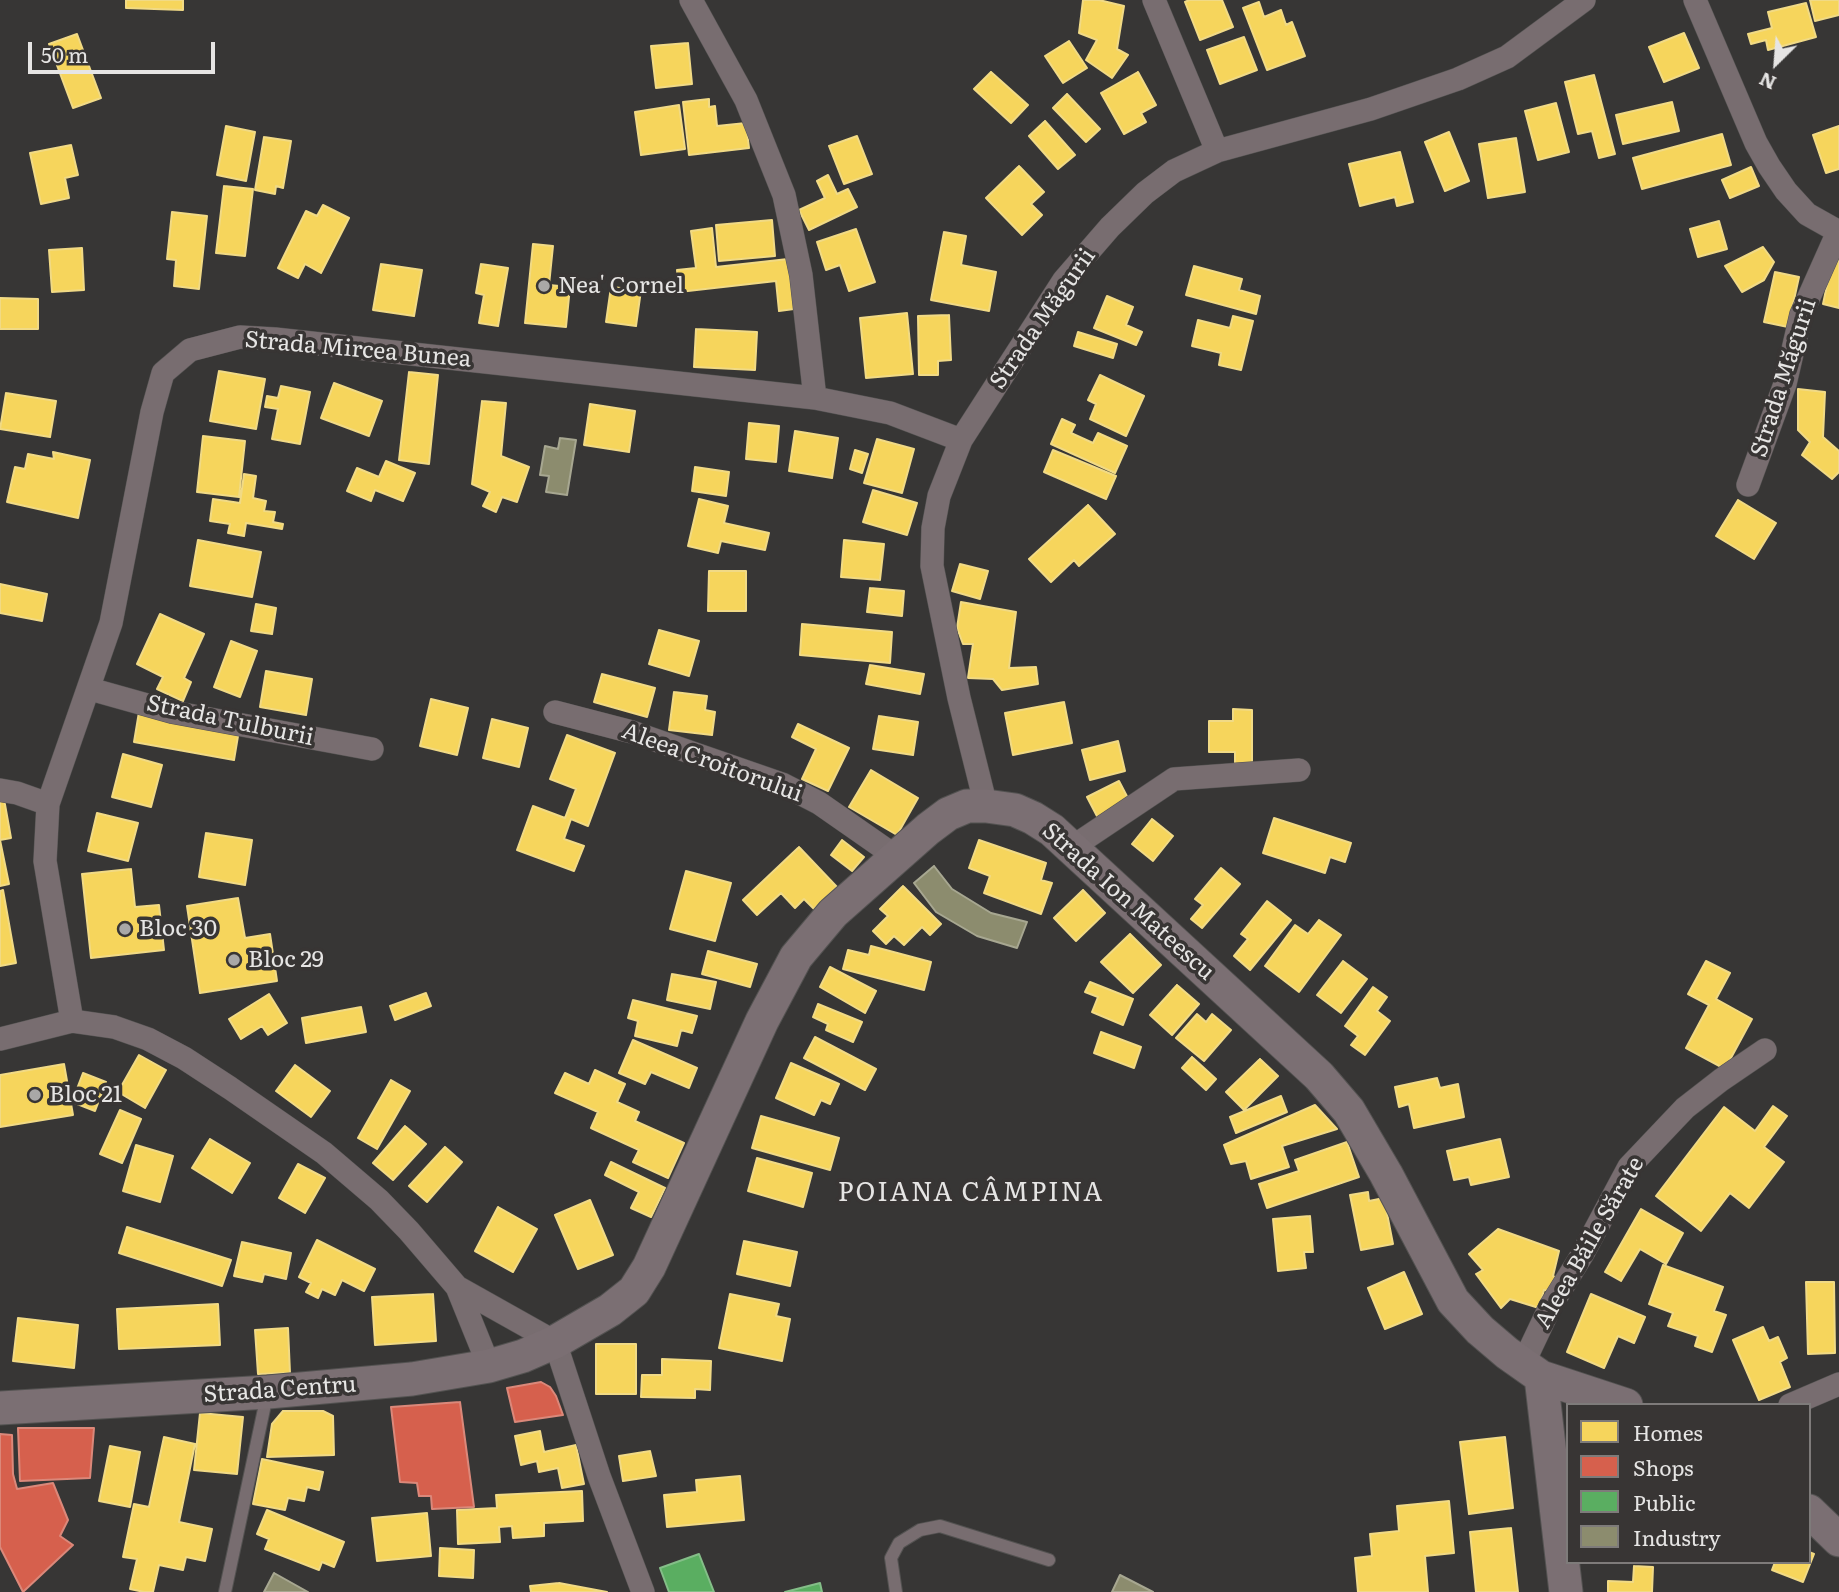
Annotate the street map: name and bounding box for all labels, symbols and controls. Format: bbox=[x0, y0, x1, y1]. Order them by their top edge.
scale bar bbox=[32, 28, 219, 72]
north arrow bbox=[1741, 28, 1811, 98]
text: 50 m bbox=[41, 38, 88, 69]
text: N bbox=[1754, 66, 1780, 98]
street label: Strada Măgurii bbox=[984, 243, 1102, 395]
place label: Nea' Cornel bbox=[558, 272, 684, 300]
marker: Nea' Cornel bbox=[536, 278, 552, 294]
street label: Strada Măgurii bbox=[1745, 295, 1823, 461]
street label: Strada Mircea Bunea bbox=[244, 326, 472, 374]
street label: Strada Tulburii bbox=[144, 690, 316, 752]
street label: Aleea Croitorului bbox=[618, 718, 806, 808]
street label: Strada Ion Mateescu bbox=[1036, 817, 1220, 987]
place label: Bloc 30 bbox=[139, 915, 217, 943]
marker: Bloc 30 bbox=[117, 921, 133, 937]
place label: Bloc 29 bbox=[248, 946, 324, 974]
marker: Bloc 29 bbox=[226, 952, 242, 968]
place label: Bloc 21 bbox=[49, 1081, 122, 1109]
marker: Bloc 21 bbox=[27, 1087, 43, 1103]
street label: Aleea Băile Sărate bbox=[1530, 1152, 1650, 1334]
district label: POIANA CÂMPINA bbox=[839, 1177, 1103, 1209]
street label: Strada Centru bbox=[203, 1371, 357, 1409]
legend bbox=[1566, 1403, 1811, 1564]
text: Homes bbox=[1633, 1416, 1703, 1447]
text: Shops bbox=[1633, 1451, 1694, 1482]
text: Public bbox=[1633, 1486, 1695, 1517]
text: Industry bbox=[1633, 1521, 1721, 1552]

